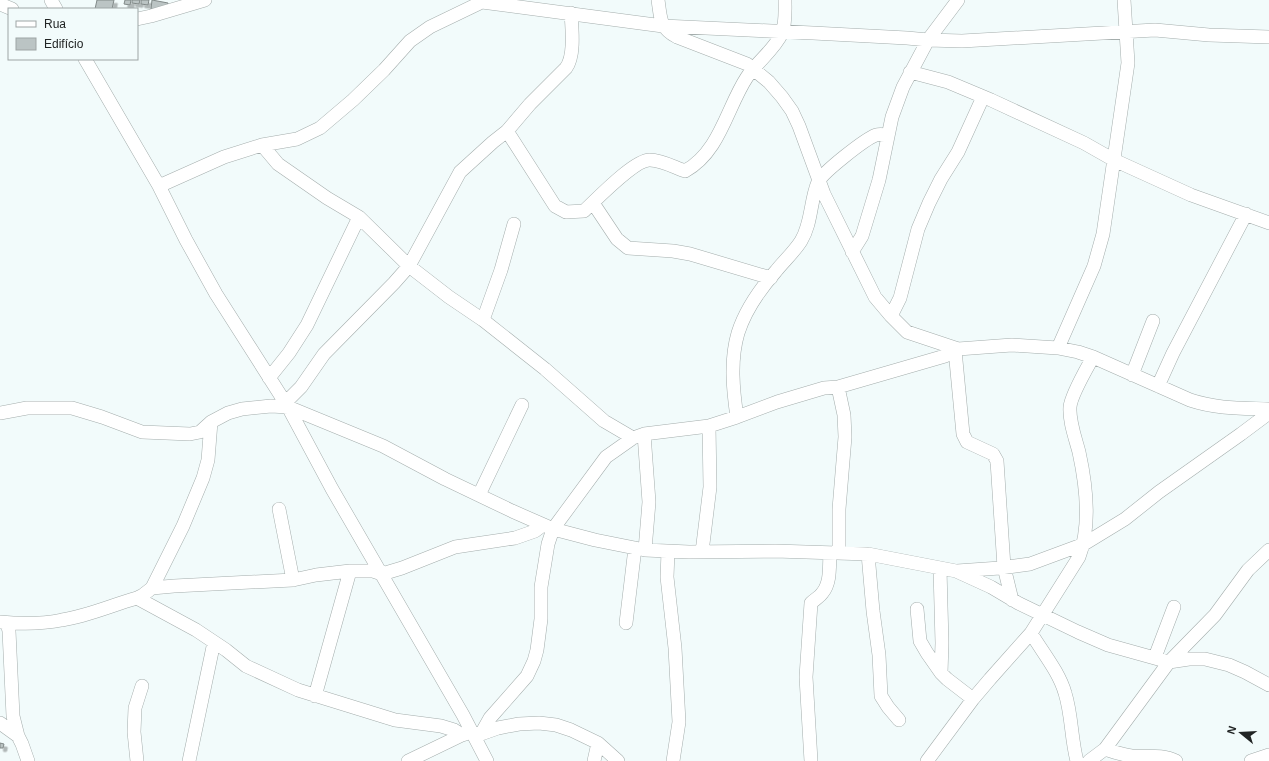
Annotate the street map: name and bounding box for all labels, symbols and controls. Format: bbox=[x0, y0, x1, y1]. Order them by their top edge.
legend bbox=[8, 8, 138, 60]
text: Rua bbox=[44, 17, 66, 31]
text: Edifício bbox=[44, 37, 84, 51]
north arrow bbox=[1221, 713, 1261, 753]
text: N bbox=[1225, 724, 1238, 736]

